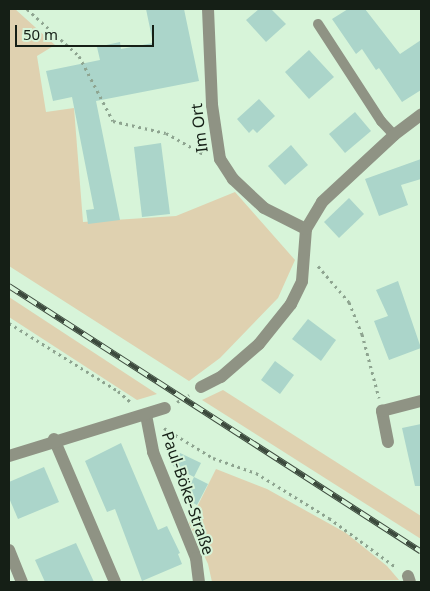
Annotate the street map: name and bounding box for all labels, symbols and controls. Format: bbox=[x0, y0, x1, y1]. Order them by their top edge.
scale bar bbox=[18, 15, 156, 47]
text: 50 m bbox=[23, 24, 58, 44]
street label: Im Ort bbox=[186, 102, 212, 154]
street label: Paul-Böke-Straße bbox=[158, 429, 218, 557]

